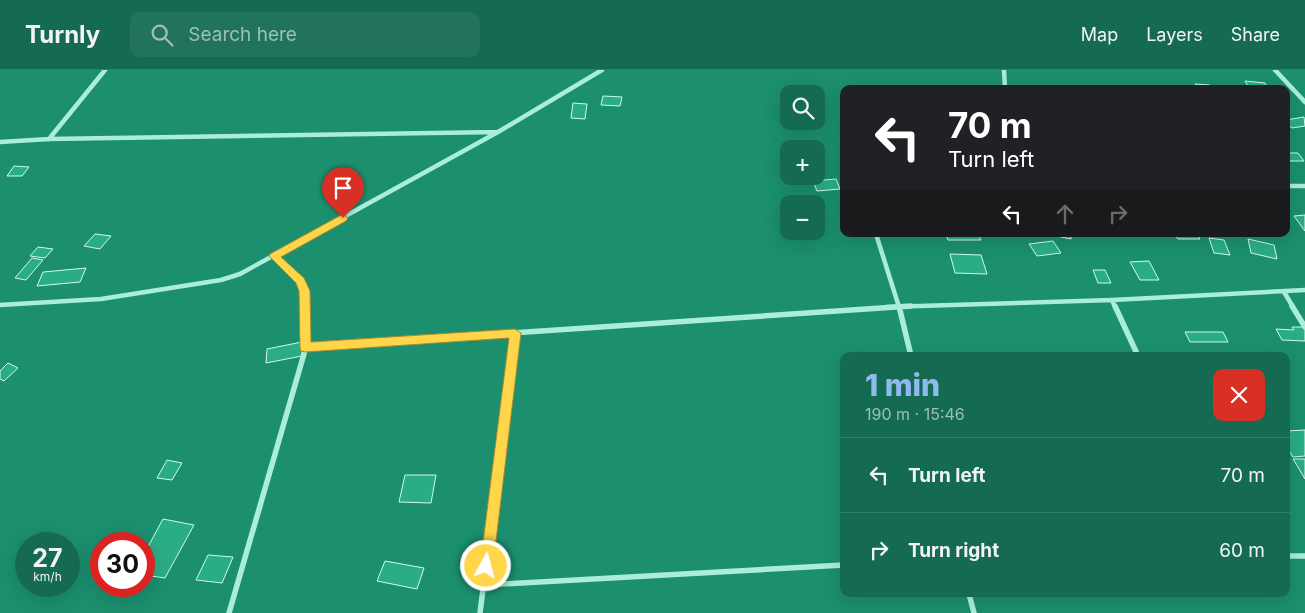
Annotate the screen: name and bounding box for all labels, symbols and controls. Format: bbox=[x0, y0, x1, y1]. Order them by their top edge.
search box bbox=[130, 12, 480, 57]
text: Turnly bbox=[25, 20, 100, 49]
icon: search bbox=[148, 21, 176, 49]
text: Search here bbox=[188, 23, 297, 46]
text: Map bbox=[1081, 24, 1118, 45]
text: Layers bbox=[1146, 24, 1203, 45]
text: Share bbox=[1231, 24, 1280, 45]
map controls bbox=[780, 85, 825, 240]
button: search bbox=[780, 85, 825, 130]
text: 70 m bbox=[948, 104, 1032, 146]
icon: left bbox=[865, 105, 930, 170]
button: + bbox=[780, 140, 825, 185]
text: Turn left bbox=[948, 146, 1034, 172]
pin bbox=[322, 167, 364, 218]
icon: arrive bbox=[329, 174, 357, 202]
button: − bbox=[780, 195, 825, 240]
icon: left bbox=[998, 200, 1026, 228]
icon: ahead bbox=[1051, 200, 1079, 228]
icon: right bbox=[1104, 200, 1132, 228]
text: 1 min bbox=[865, 367, 940, 403]
button: close bbox=[1213, 369, 1265, 421]
text: 190 m · 15:46 bbox=[865, 404, 965, 424]
icon: left bbox=[865, 461, 893, 489]
text: Turn left bbox=[908, 464, 986, 487]
text: 70 m bbox=[1221, 464, 1265, 487]
speed limit sign: 30 bbox=[90, 532, 155, 597]
icon: right bbox=[865, 536, 893, 564]
position arrow bbox=[459, 539, 511, 591]
text: Turn right bbox=[908, 539, 999, 562]
text: 60 m bbox=[1219, 539, 1265, 562]
text: 27 bbox=[32, 543, 63, 573]
text: km/h bbox=[33, 569, 62, 584]

